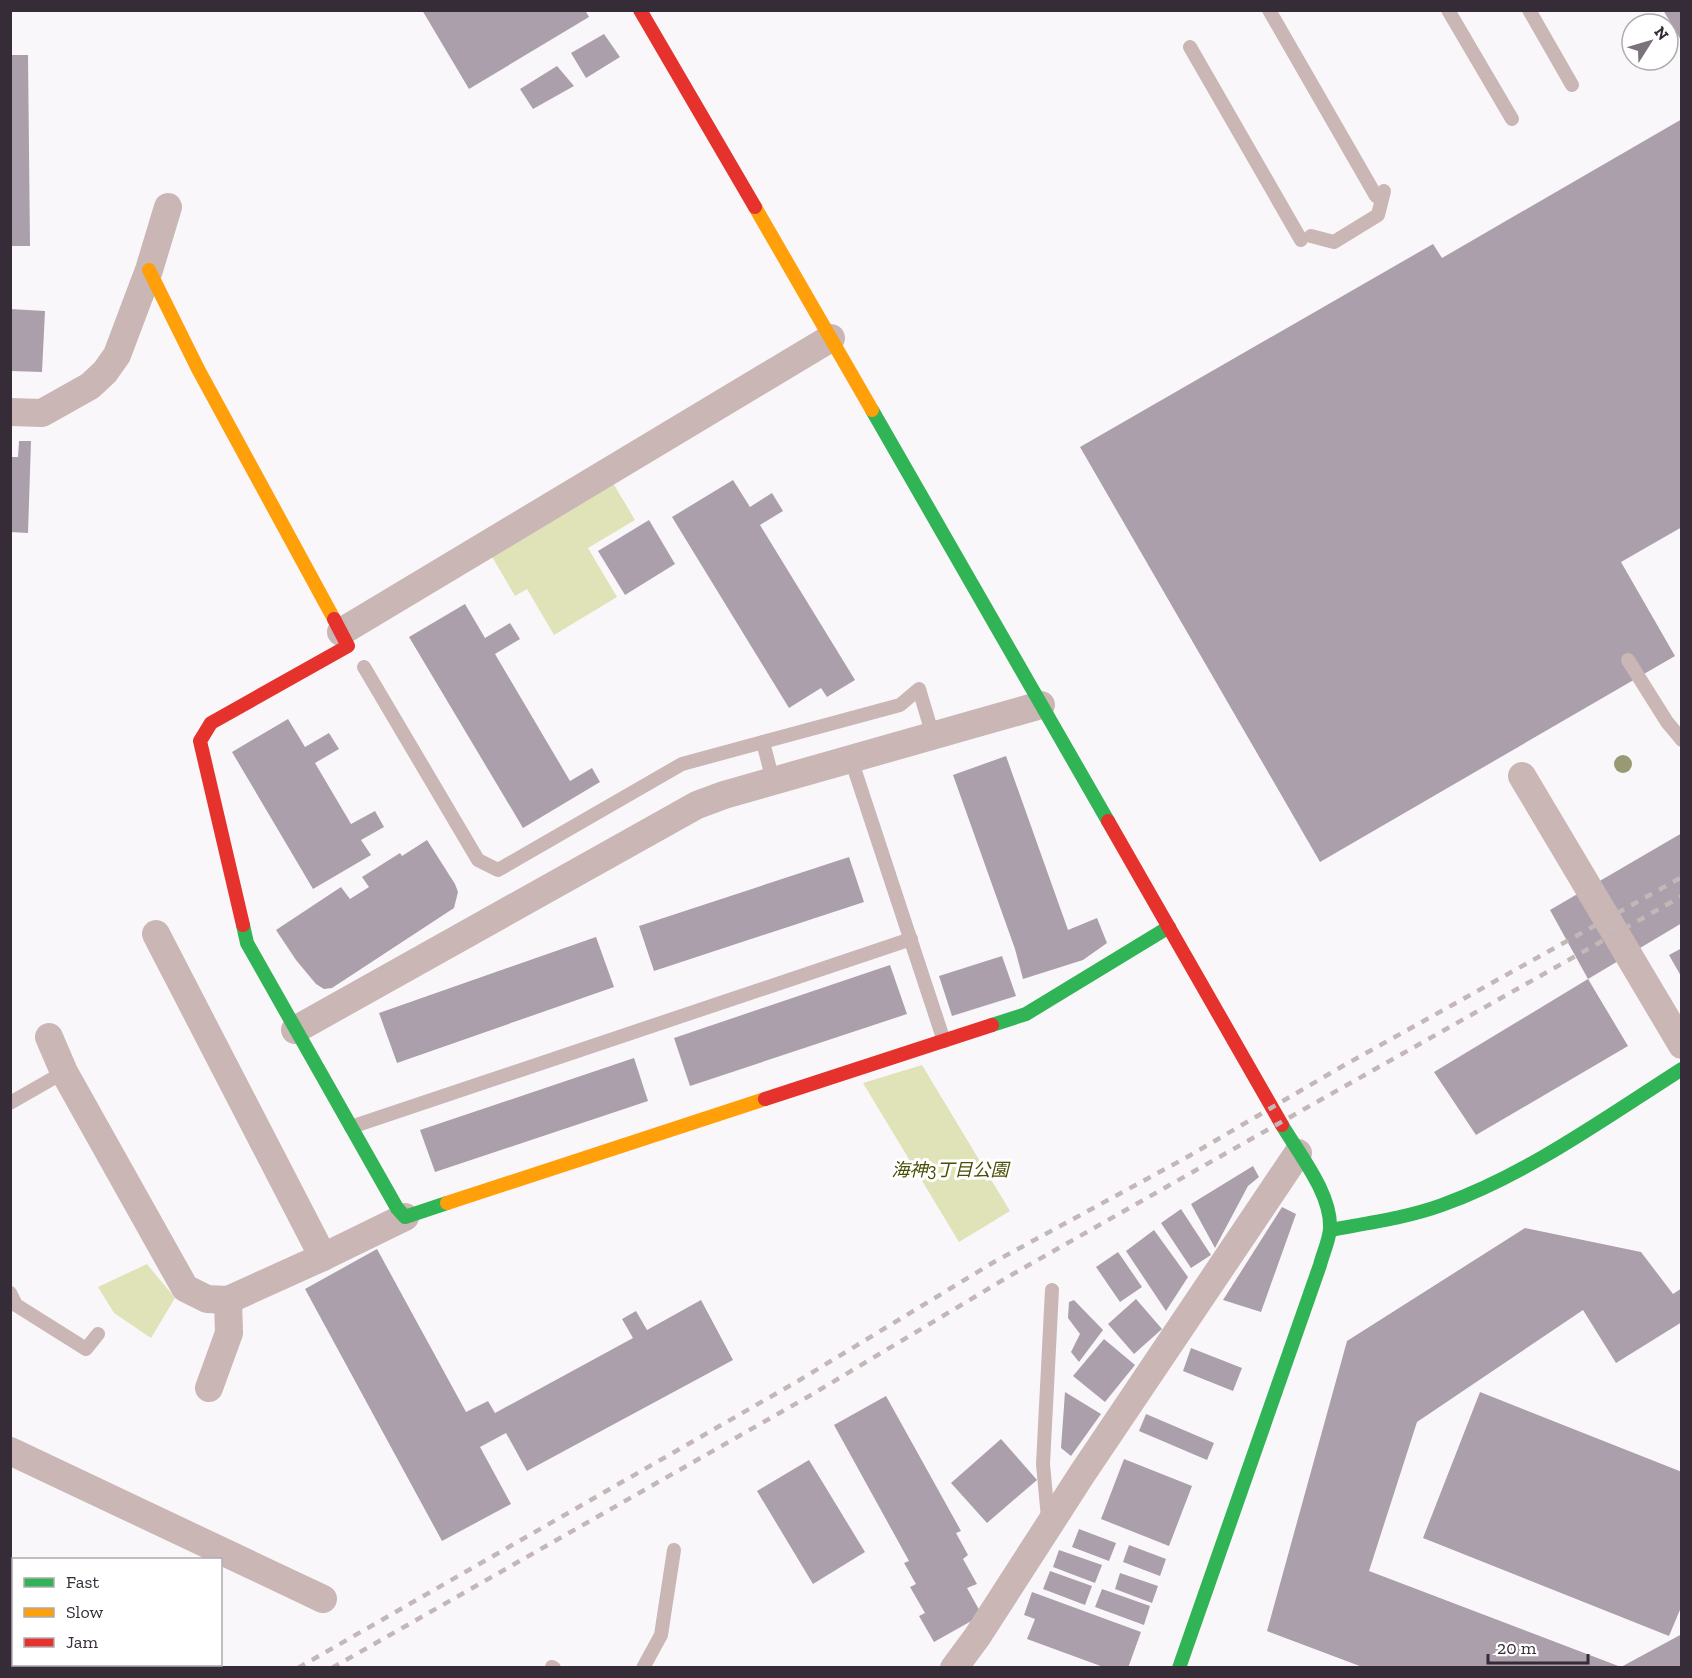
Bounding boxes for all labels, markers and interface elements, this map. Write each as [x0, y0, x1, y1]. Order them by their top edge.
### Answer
north arrow [1620, 12, 1680, 72]
text: N [1650, 23, 1673, 44]
park label: 海神3丁目公園 [891, 1159, 1012, 1181]
legend [12, 1558, 222, 1666]
text: Fast [66, 1571, 99, 1593]
text: Slow [66, 1601, 103, 1623]
scale bar [1488, 1627, 1588, 1665]
text: Jam [66, 1631, 98, 1653]
text: 20 m [1497, 1637, 1537, 1659]

